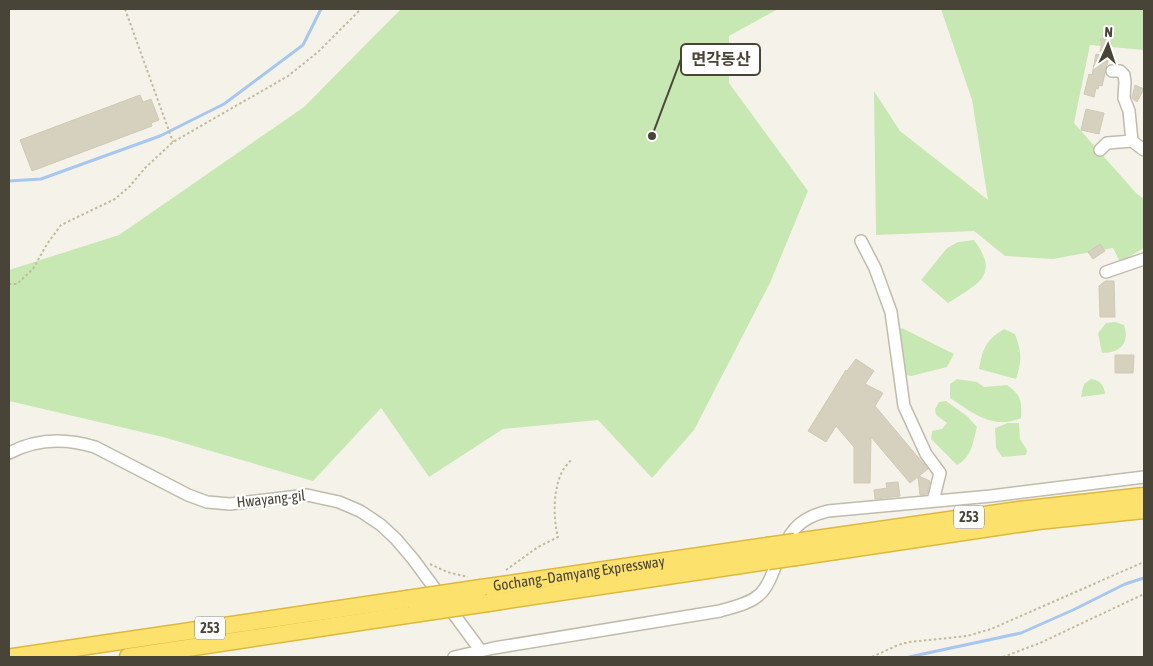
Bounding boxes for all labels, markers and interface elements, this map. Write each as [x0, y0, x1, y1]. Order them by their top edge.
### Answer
north arrow [1083, 20, 1133, 70]
text: N [1104, 24, 1113, 40]
callout: 면각동산 [681, 44, 760, 75]
text: 면각동산 [692, 50, 751, 68]
street label: Hwayang-gil [236, 486, 306, 511]
road number: 253 [954, 506, 984, 528]
street label: Gochang–Damyang Expressway [492, 552, 666, 594]
road number: 253 [195, 616, 225, 640]

